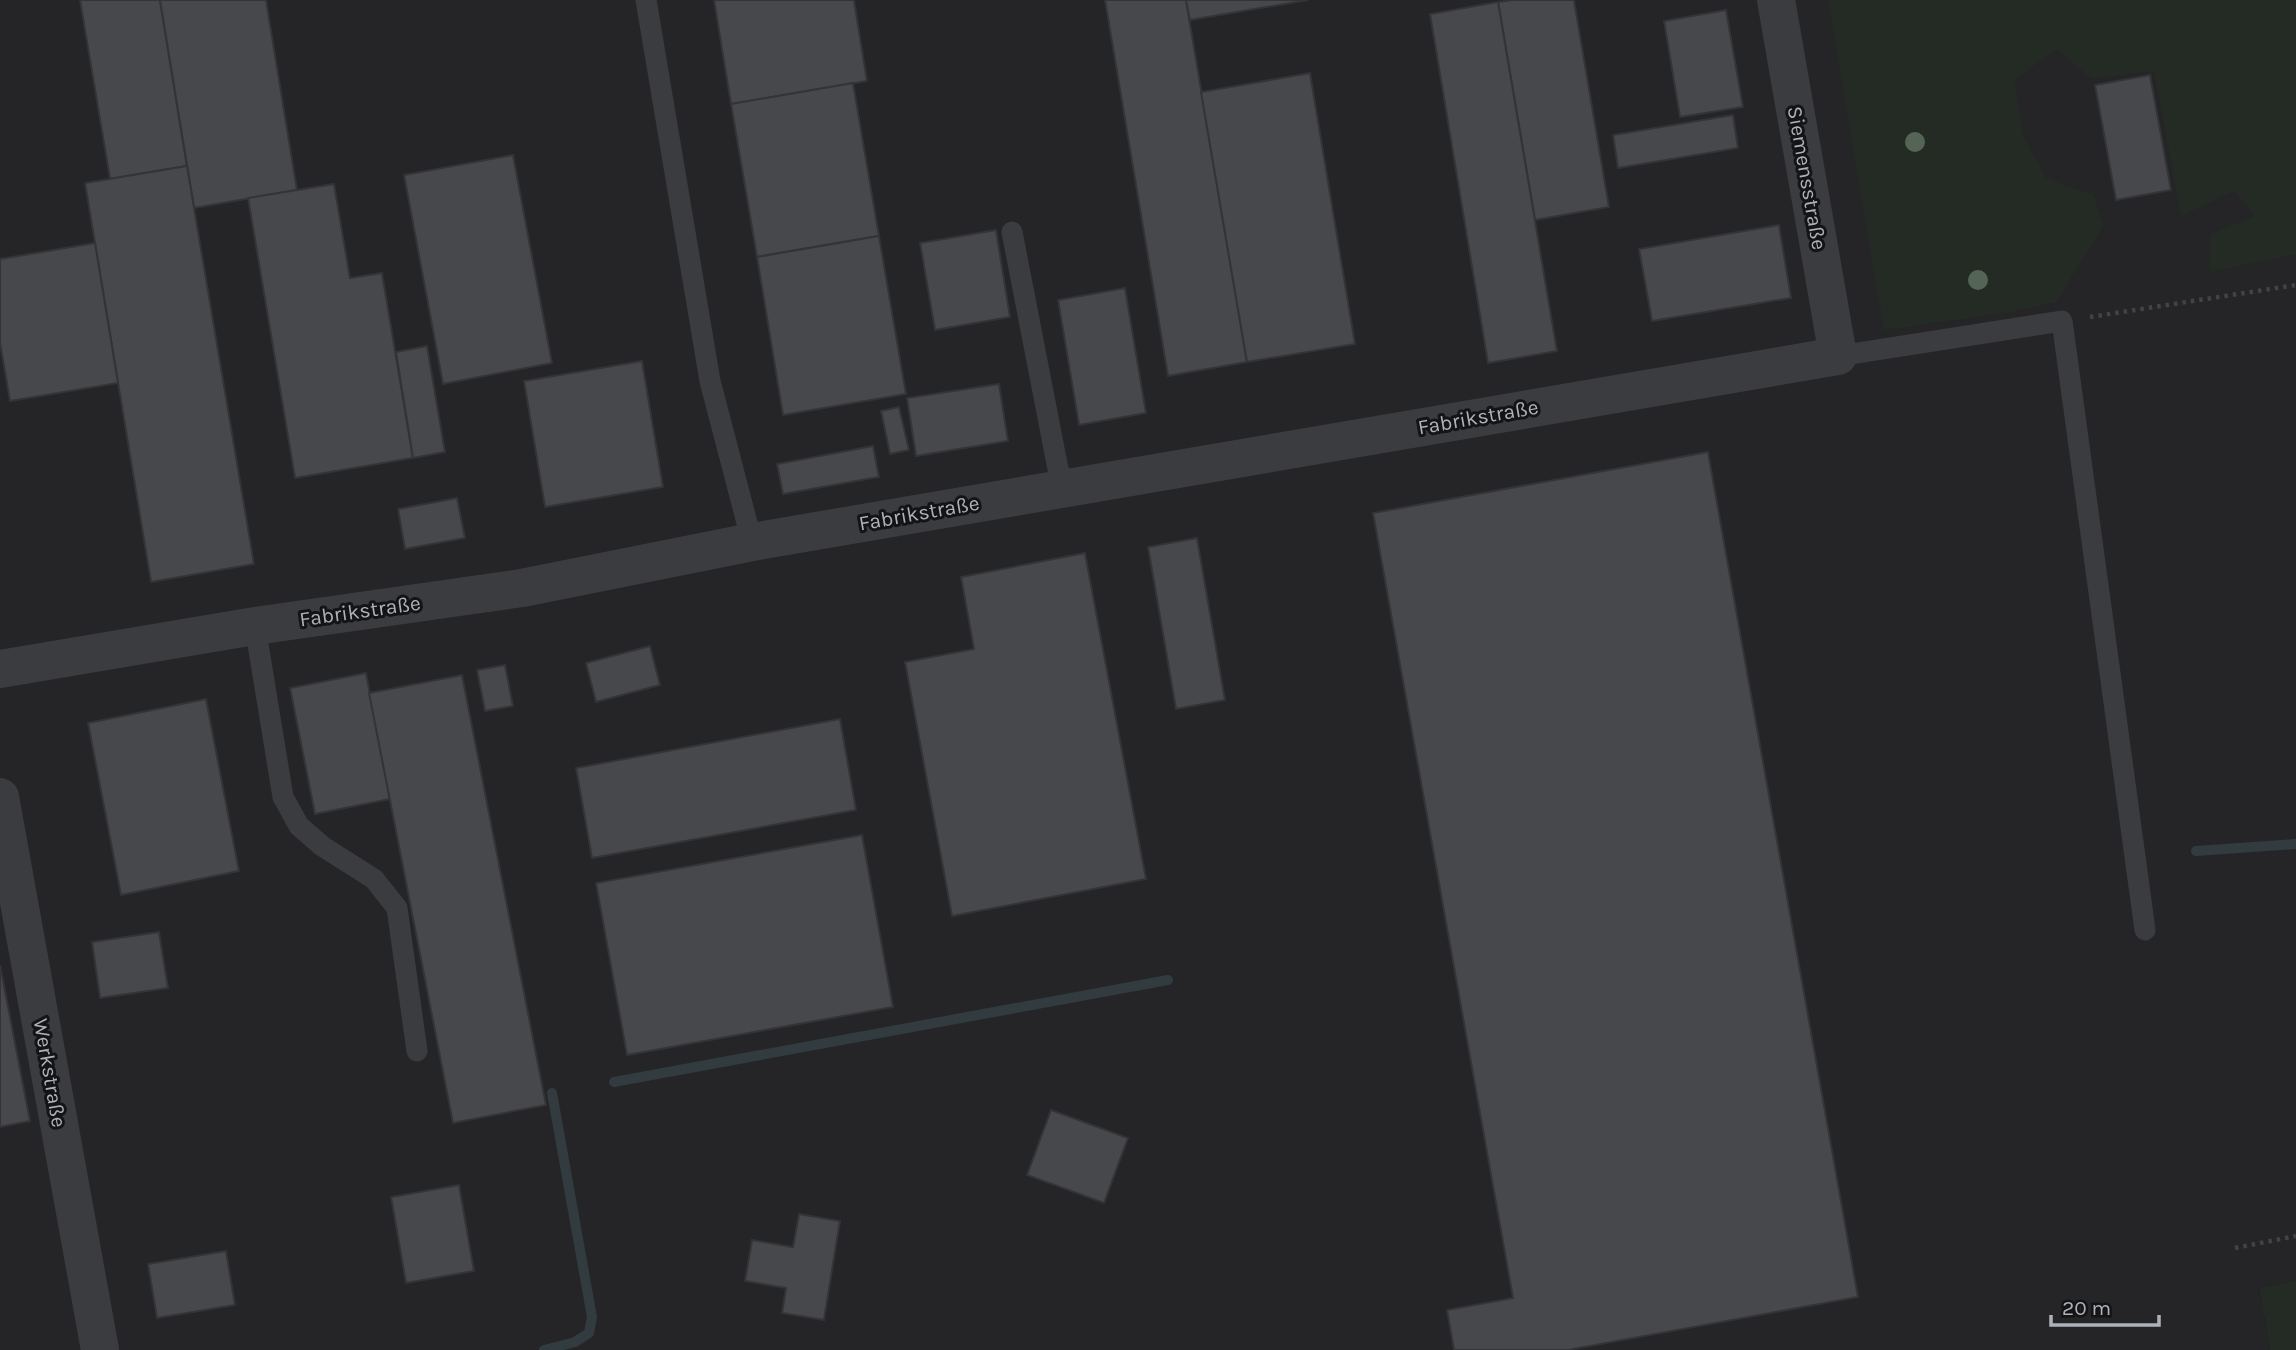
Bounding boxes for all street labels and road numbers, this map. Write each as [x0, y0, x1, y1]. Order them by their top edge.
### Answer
street label: Siemensstraße [1783, 104, 1831, 252]
street label: Fabrikstraße [1416, 395, 1540, 439]
street label: Fabrikstraße [857, 491, 981, 535]
street label: Fabrikstraße [298, 591, 422, 631]
street label: Werkstraße [29, 1017, 71, 1129]

